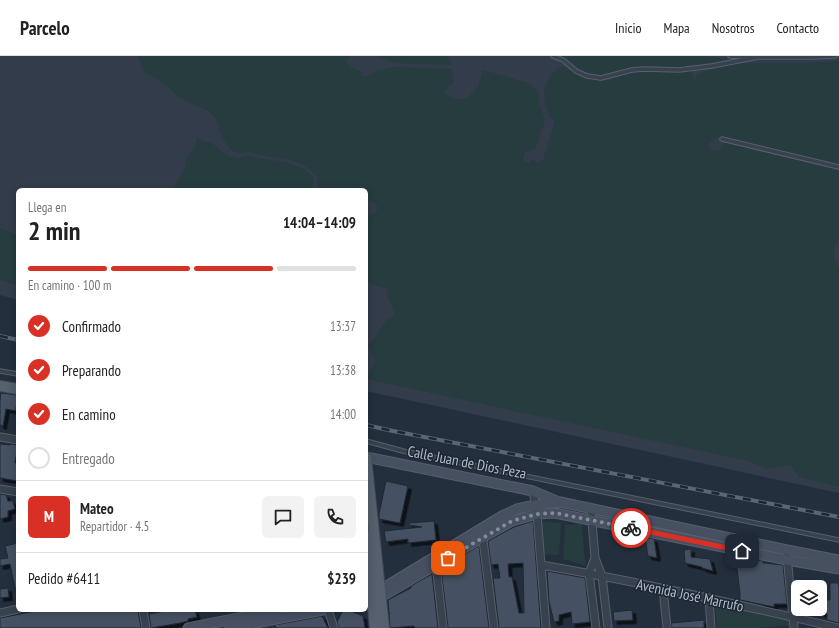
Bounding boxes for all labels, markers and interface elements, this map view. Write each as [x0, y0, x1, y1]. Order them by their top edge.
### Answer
text: Parcelo [20, 16, 70, 40]
text: Inicio [615, 19, 642, 37]
text: Mapa [664, 19, 690, 37]
text: Nosotros [712, 19, 755, 37]
text: Contacto [777, 19, 819, 37]
text: Llega en [28, 199, 66, 216]
text: 14:04–14:09 [283, 213, 356, 232]
text: 2 min [28, 214, 81, 247]
text: En camino · 100 m [28, 277, 112, 294]
icon: check [28, 315, 50, 337]
text: Confirmado [62, 317, 121, 336]
text: 13:37 [330, 318, 356, 335]
icon: check [28, 359, 50, 381]
text: Preparando [62, 361, 121, 380]
text: 13:38 [330, 362, 356, 379]
icon: check [28, 403, 50, 425]
text: En camino [62, 405, 116, 424]
text: 14:00 [330, 406, 356, 423]
street label: Calle Juan de Dios Peza [406, 441, 528, 483]
text: Entregado [62, 449, 115, 468]
button: chat [262, 496, 304, 538]
button: phone [314, 496, 356, 538]
text: Mateo [80, 499, 114, 518]
text: M [44, 507, 54, 526]
courier [611, 508, 651, 548]
icon: bike [620, 517, 642, 539]
text: Repartidor · 4.5 [80, 518, 149, 535]
pin [725, 534, 759, 568]
icon: home [731, 540, 753, 562]
pin [431, 541, 465, 575]
icon: bag [437, 547, 459, 569]
text: Pedido #6411 [28, 569, 100, 588]
text: $239 [327, 569, 356, 588]
street label: Avenida José Marrufo [635, 574, 745, 616]
map controls [791, 580, 827, 616]
button: layers [791, 580, 827, 616]

